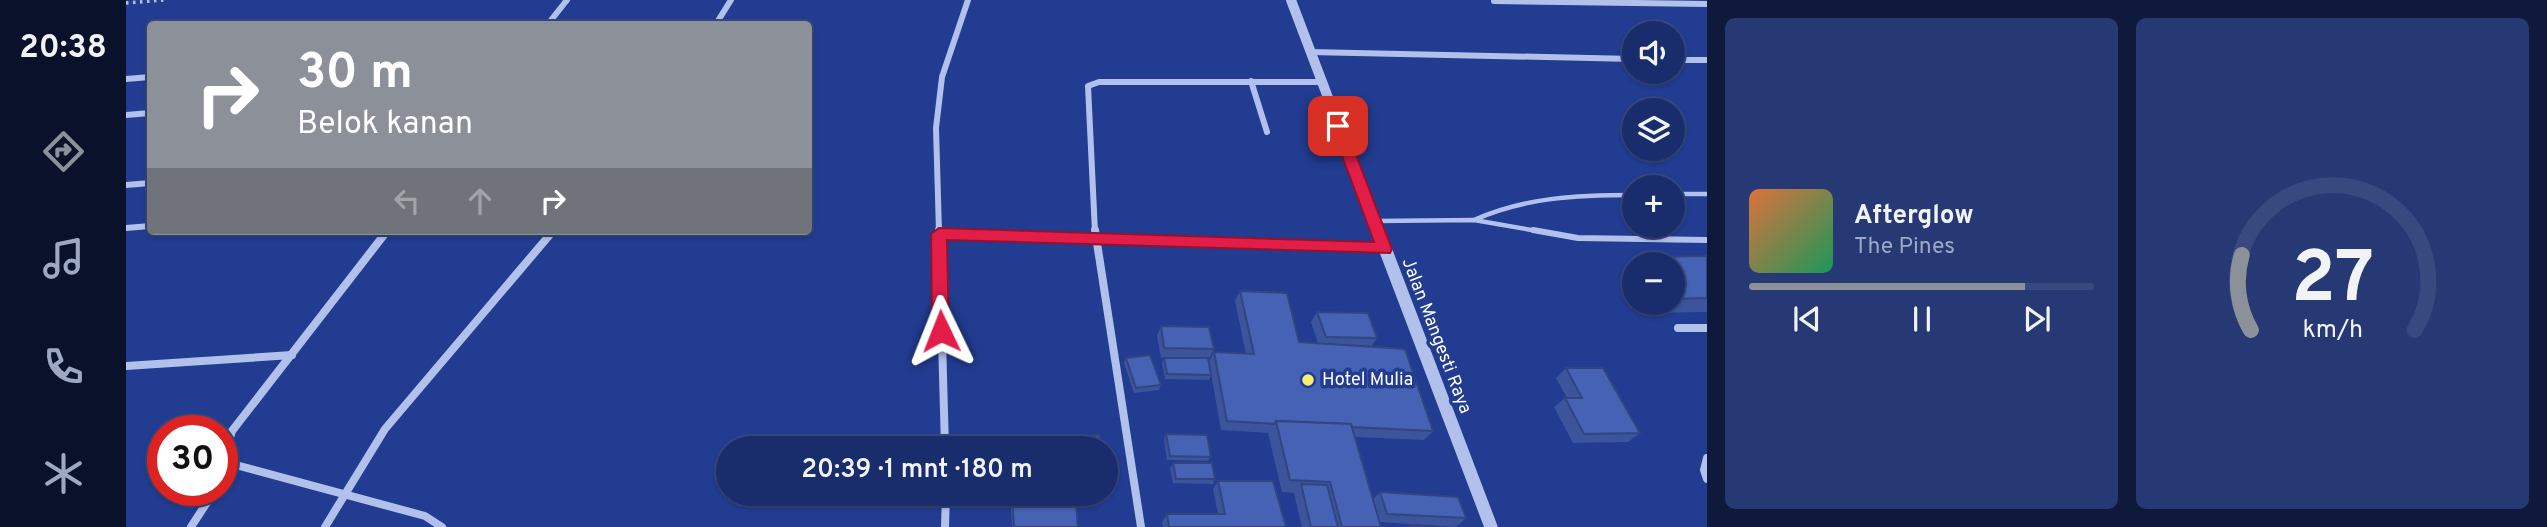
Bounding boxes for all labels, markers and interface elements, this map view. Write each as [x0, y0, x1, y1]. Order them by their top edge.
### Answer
map controls [1622, 21, 1685, 315]
button: sound [1622, 21, 1685, 84]
text: 20:38 [19, 29, 107, 69]
text: 30 m [297, 44, 413, 106]
icon: right [182, 49, 273, 140]
pin [1308, 96, 1368, 156]
button: layers [1622, 98, 1685, 161]
text: Belok kanan [297, 105, 473, 145]
icon: arrive [1319, 107, 1357, 145]
icon: directions [39, 127, 88, 176]
button: + [1622, 175, 1685, 238]
icon: left [388, 182, 426, 220]
icon: ahead [461, 182, 499, 220]
icon: right [534, 182, 572, 220]
text: Afterglow [1854, 200, 1974, 233]
text: The Pines [1854, 233, 1955, 262]
icon: music [39, 234, 88, 283]
text: 27 [2291, 236, 2374, 328]
button: − [1622, 252, 1685, 315]
street label: Jalan Mangesti Raya [1396, 255, 1476, 417]
position arrow [904, 294, 978, 368]
icon: previous [1788, 300, 1826, 338]
icon: pause [1903, 300, 1941, 338]
icon: next [2018, 300, 2056, 338]
text: km/h [2302, 314, 2363, 346]
icon: phone [39, 342, 88, 391]
place label: Hotel Mulia [1322, 369, 1413, 392]
marker: Hotel Mulia [1300, 372, 1316, 388]
speed limit sign: 30 [147, 415, 238, 506]
icon: climate [39, 449, 88, 498]
text: 20:39 · 1 mnt · 180 m [801, 454, 1033, 487]

